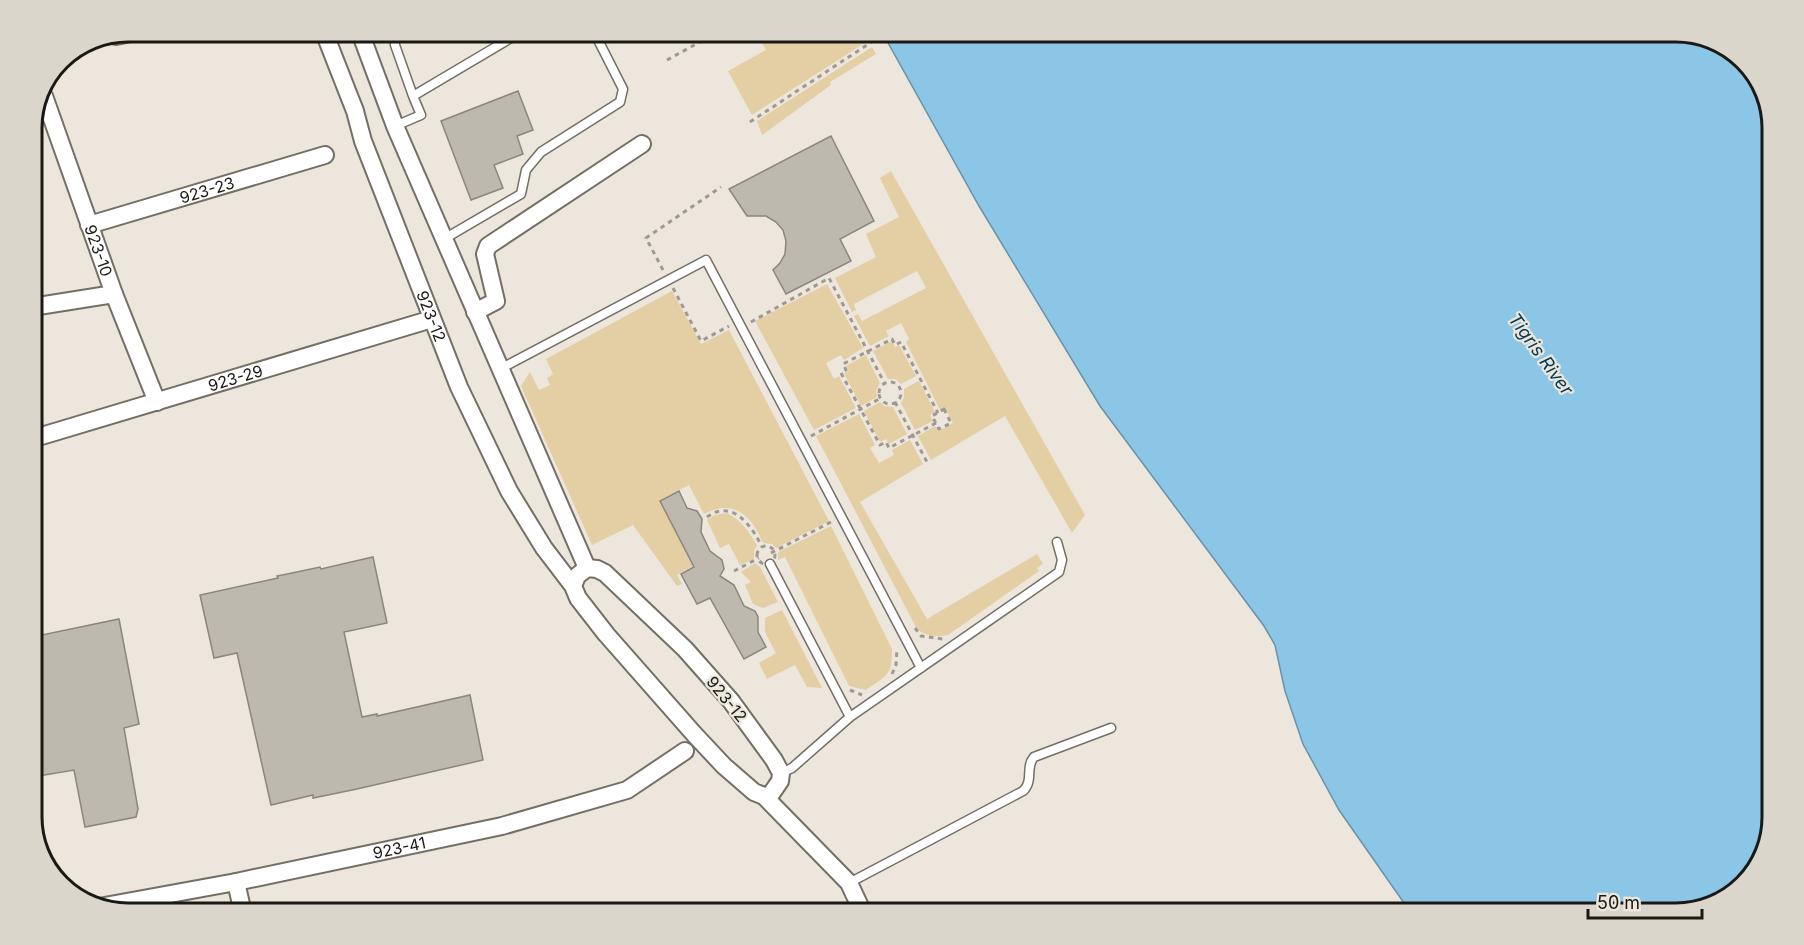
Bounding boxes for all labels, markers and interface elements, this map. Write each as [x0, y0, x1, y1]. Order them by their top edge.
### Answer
street label: 923-23 [177, 172, 237, 208]
street label: 923-10 [80, 222, 117, 279]
street label: 923-12 [412, 288, 450, 345]
water label: Tigris River [1504, 309, 1578, 400]
street label: 923-29 [206, 360, 265, 396]
street label: 923-12 [702, 672, 752, 726]
street label: 923-41 [371, 832, 427, 863]
scale bar [1588, 882, 1702, 920]
text: 50 m [1597, 892, 1640, 913]

